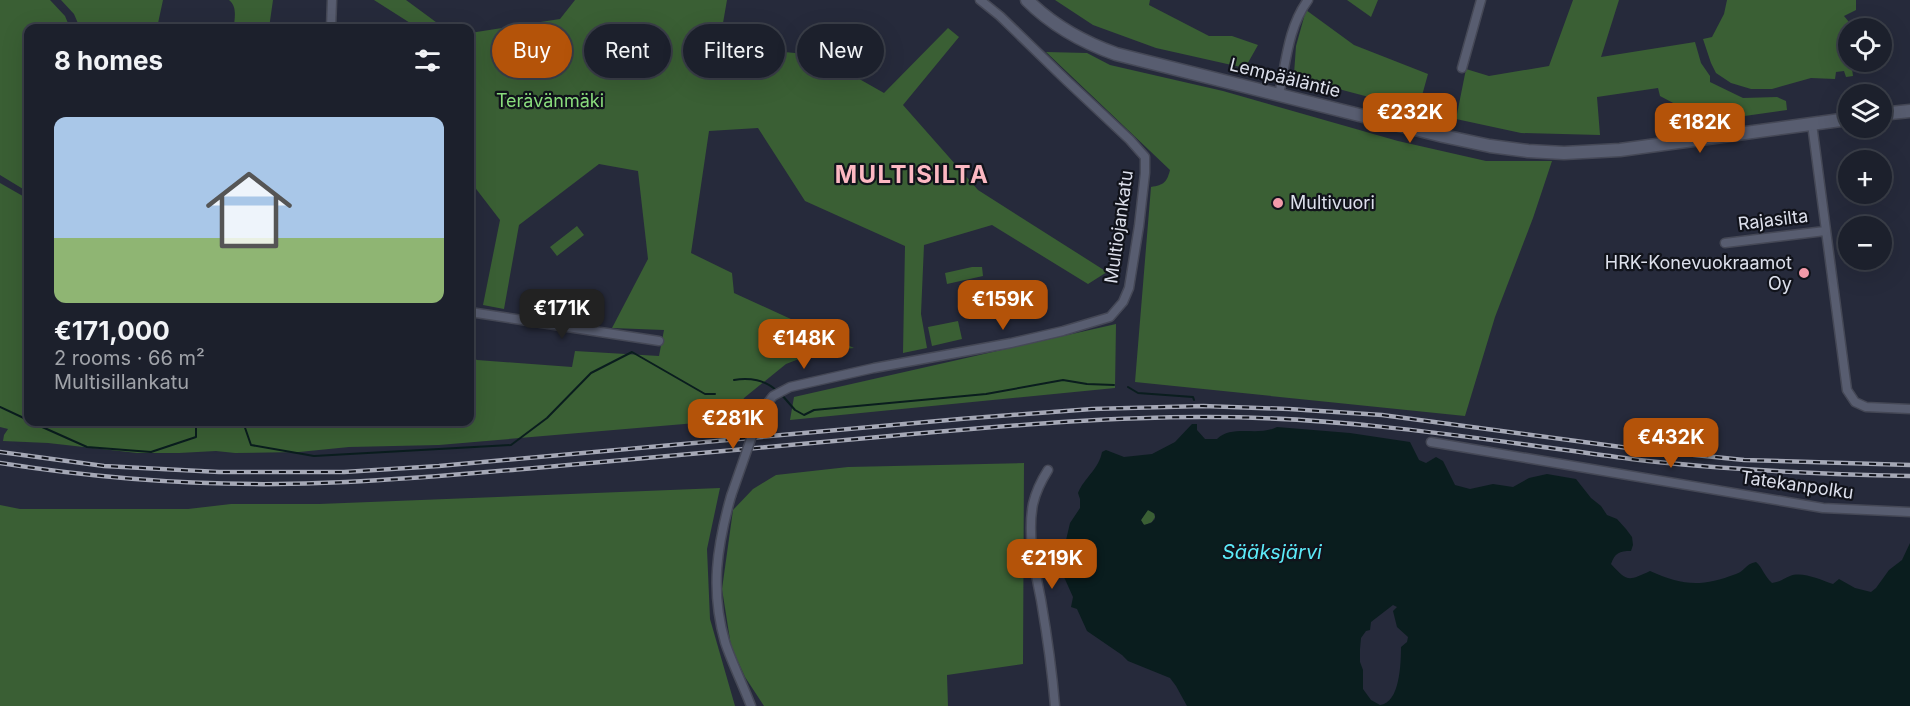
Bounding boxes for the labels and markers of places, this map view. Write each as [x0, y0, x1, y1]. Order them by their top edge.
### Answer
pin: €232K [1368, 93, 1452, 144]
pin: €182K [1658, 103, 1742, 154]
place label: Multivuori [1290, 192, 1375, 213]
marker: Multivuori [1271, 196, 1285, 210]
place label: HRK-Konevuokraamot Oy [1605, 252, 1792, 294]
marker: HRK-Konevuokraamot Oy [1797, 266, 1811, 280]
pin: €159K [961, 280, 1045, 331]
pin: €171K [520, 289, 604, 340]
pin: €148K [762, 319, 846, 370]
pin: €281K [691, 399, 775, 450]
pin: €432K [1629, 418, 1713, 469]
pin: €219K [1010, 539, 1094, 590]

